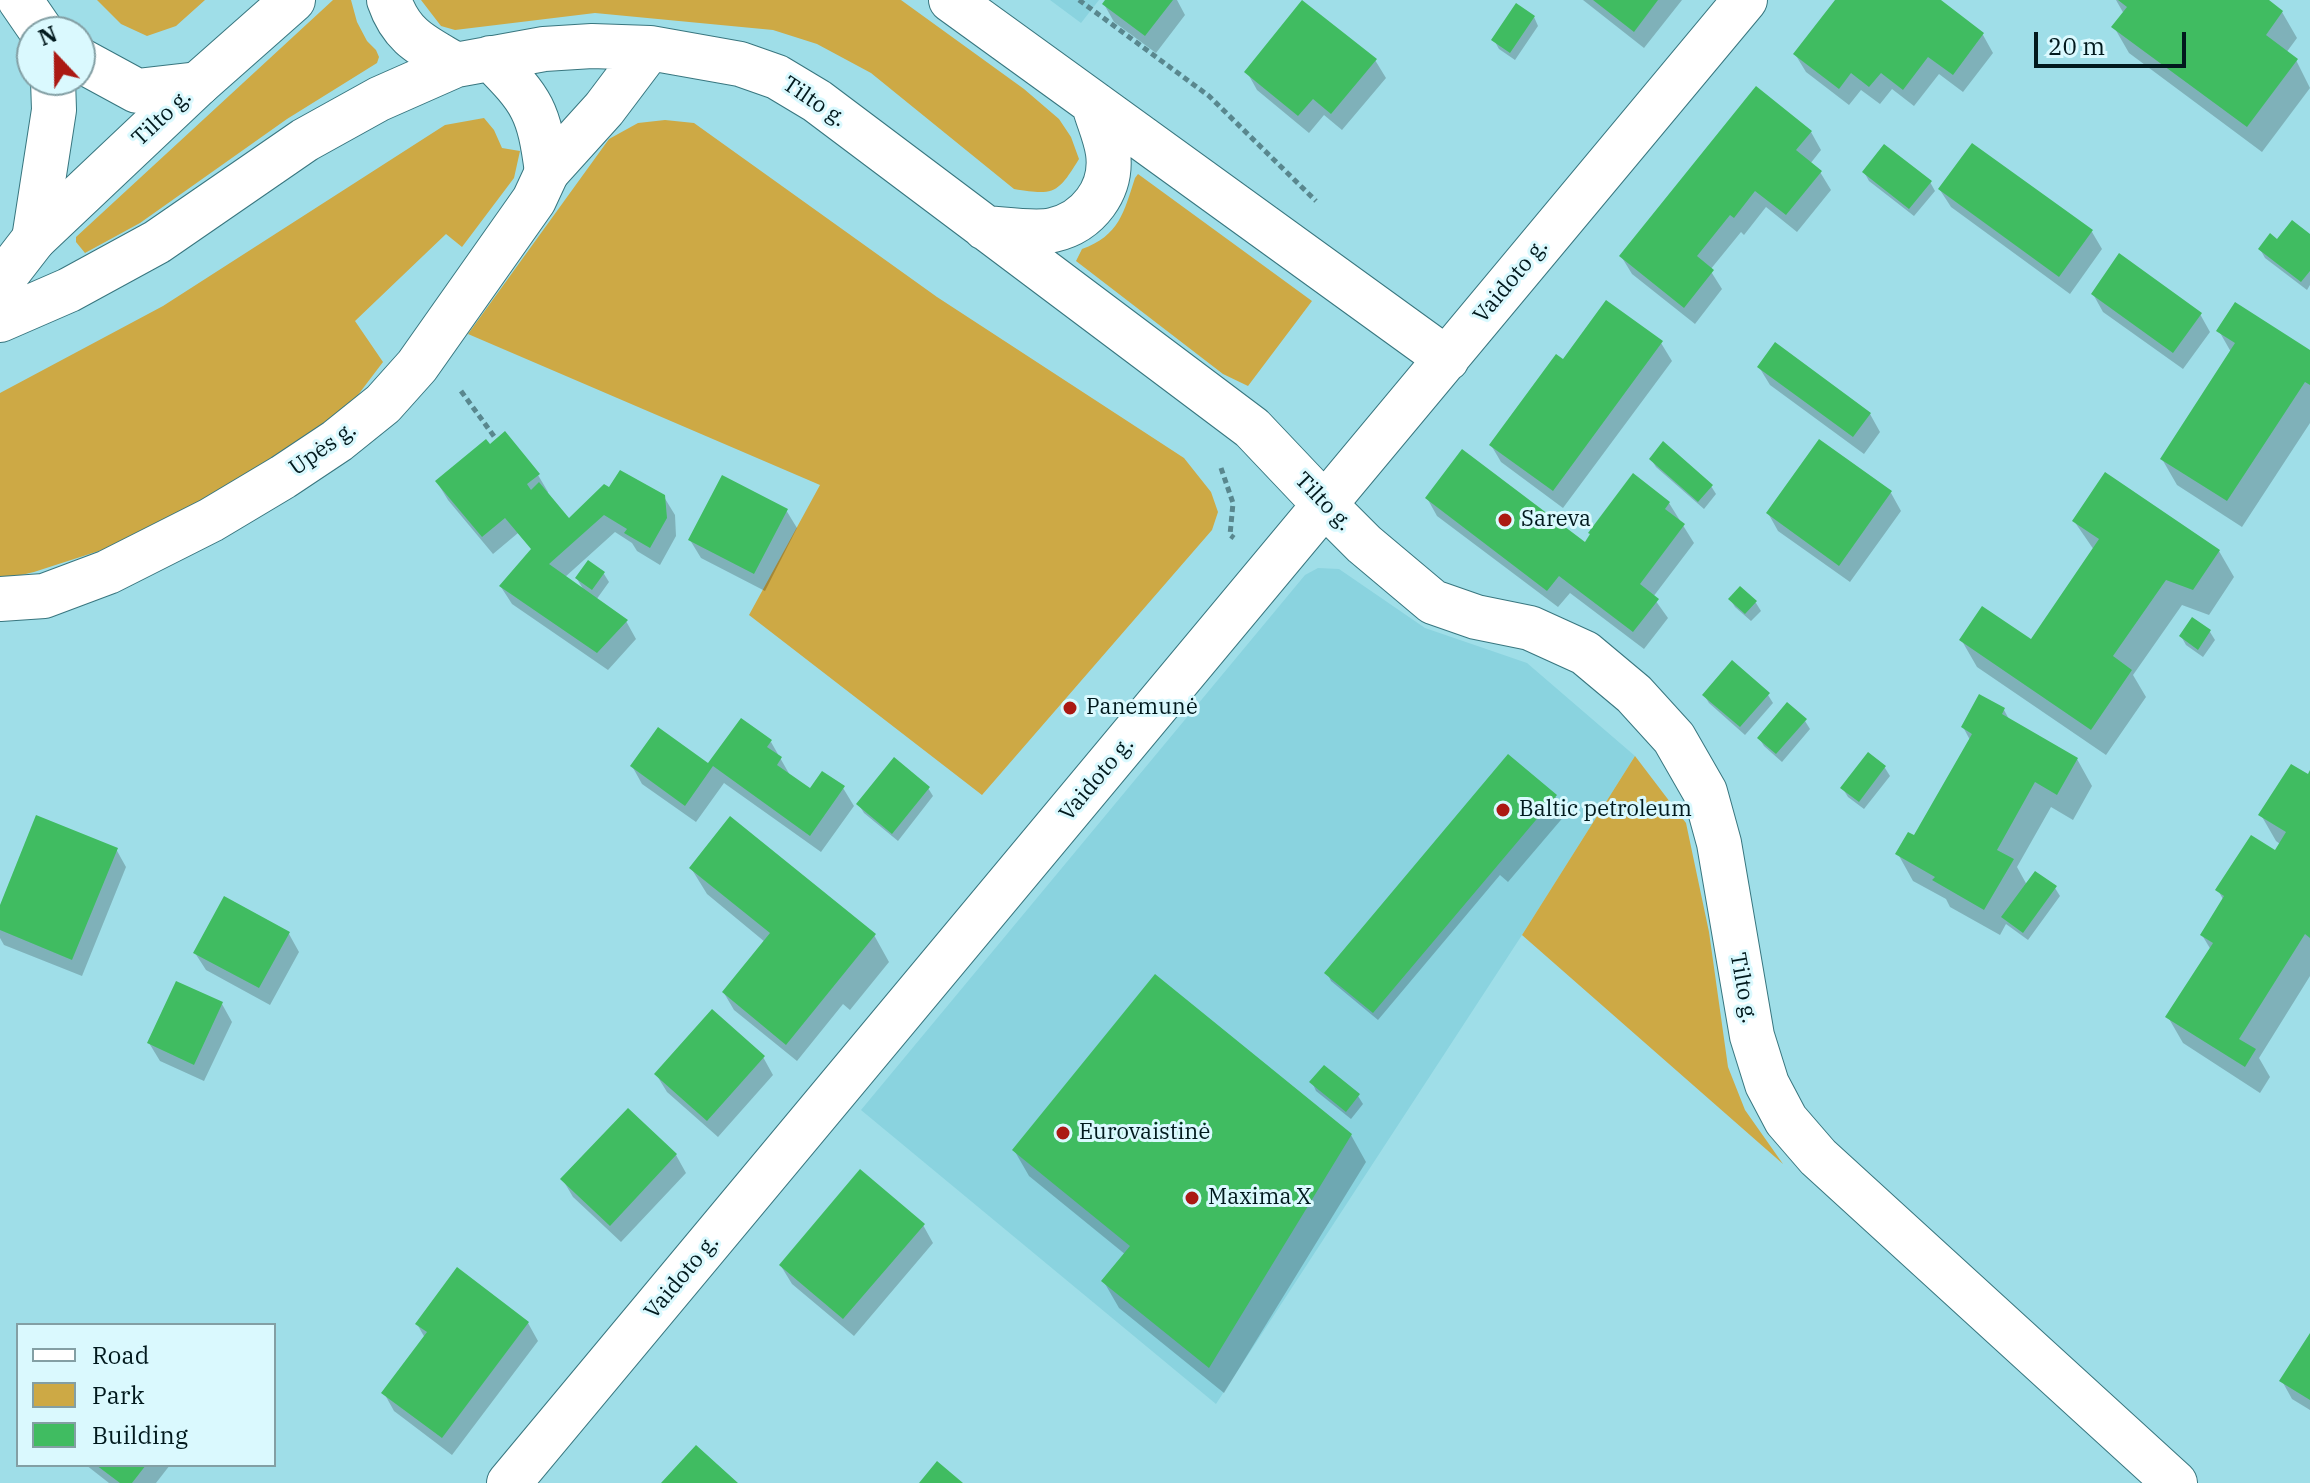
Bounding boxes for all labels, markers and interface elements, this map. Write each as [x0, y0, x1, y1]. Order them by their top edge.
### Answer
north arrow [16, 16, 96, 96]
scale bar [2038, 16, 2190, 66]
text: N [34, 18, 61, 52]
text: 20 m [2048, 30, 2105, 62]
street label: Tilto g. [777, 71, 851, 133]
street label: Tilto g. [127, 84, 197, 152]
street label: Vaidoto g. [1468, 234, 1554, 328]
street label: Upės g. [284, 416, 362, 482]
street label: Tilto g. [1289, 467, 1357, 537]
place label: Sareva [1521, 507, 1591, 533]
marker: Sareva [1496, 511, 1514, 529]
place label: Panemunė [1086, 695, 1198, 721]
marker: Panemunė [1061, 699, 1079, 717]
street label: Vaidoto g. [1054, 732, 1140, 826]
place label: Baltic petroleum [1519, 797, 1692, 823]
marker: Baltic petroleum [1494, 801, 1512, 819]
street label: Tilto g. [1724, 951, 1762, 1025]
place label: Eurovaistinė [1079, 1120, 1210, 1146]
marker: Eurovaistinė [1054, 1124, 1072, 1142]
place label: Maxima X [1208, 1185, 1311, 1211]
marker: Maxima X [1183, 1189, 1201, 1207]
street label: Vaidoto g. [639, 1230, 725, 1324]
legend [16, 1323, 276, 1467]
text: Road [92, 1339, 149, 1371]
text: Park [92, 1379, 144, 1411]
text: Building [92, 1419, 188, 1451]

